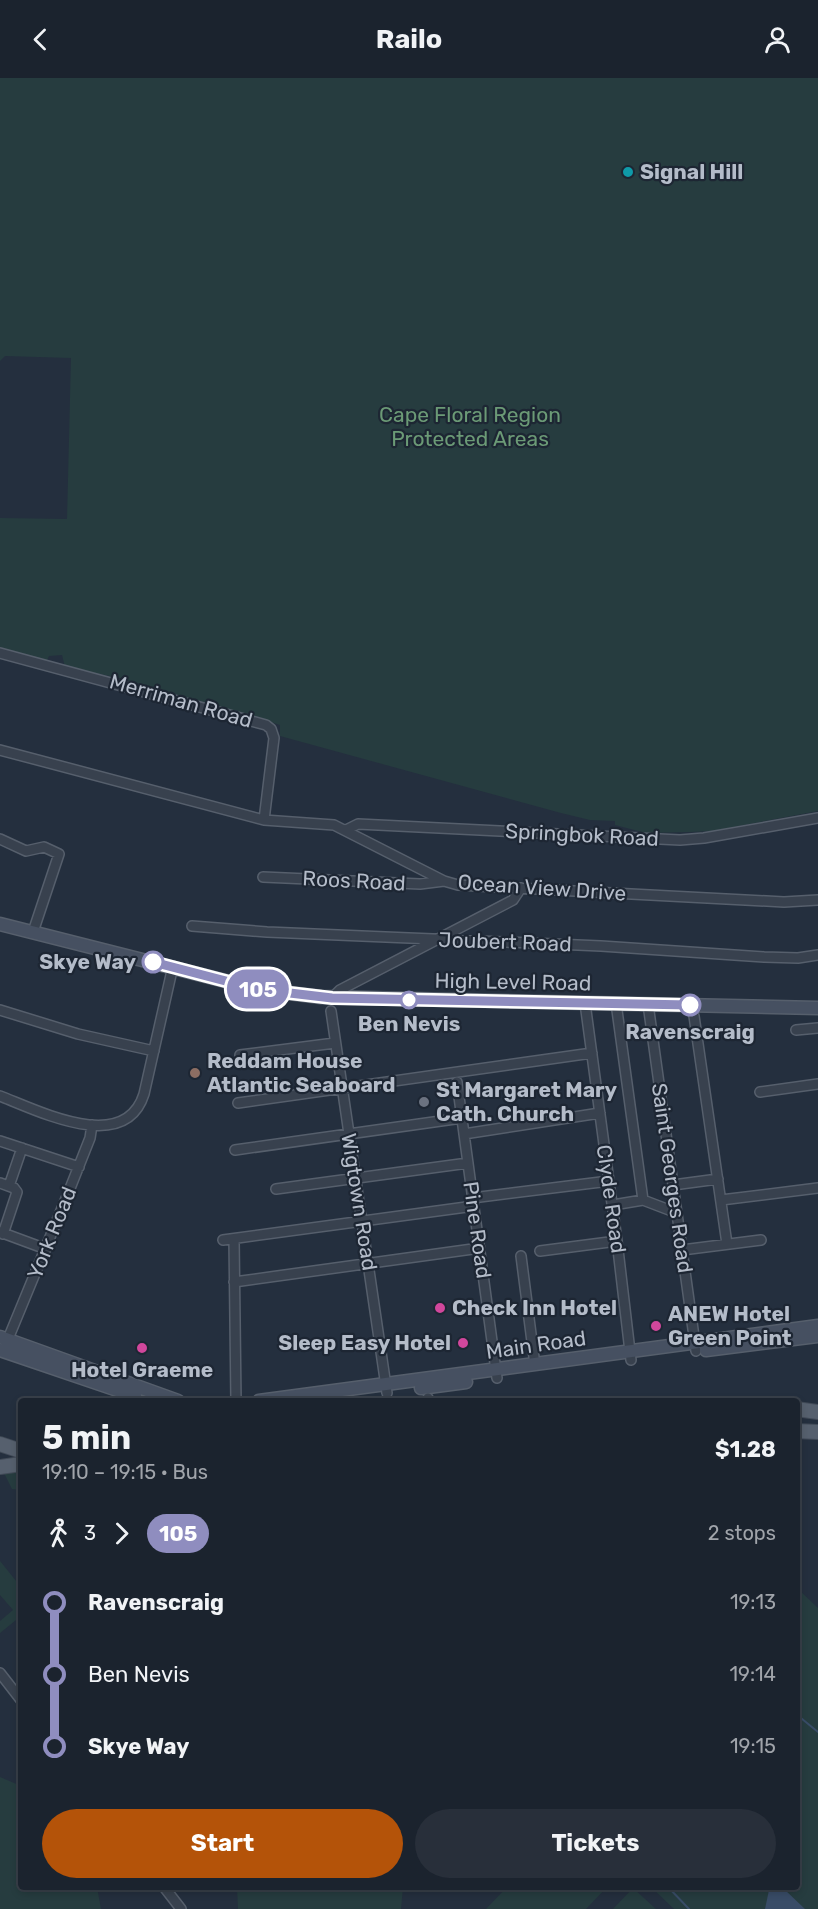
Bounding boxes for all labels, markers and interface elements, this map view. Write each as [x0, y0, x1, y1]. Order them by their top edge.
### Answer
icon: back [24, 23, 57, 56]
text: Railo [376, 23, 442, 55]
icon: person [761, 23, 794, 56]
place label: Signal Hill [640, 159, 743, 184]
marker: Signal Hill [621, 165, 635, 179]
park label: Cape Floral Region Protected Areas [379, 402, 561, 451]
street label: Merriman Road [107, 668, 255, 733]
street label: Springbok Road [504, 818, 660, 851]
street label: Roos Road [302, 865, 406, 896]
street label: Ocean View Drive [457, 869, 627, 906]
street label: Joubert Road [438, 927, 572, 956]
place label: Skye Way [39, 949, 136, 974]
marker: Skye Way [142, 951, 164, 973]
street label: High Level Road [435, 968, 591, 995]
line badge: 105 [224, 970, 292, 1008]
text: 105 [239, 977, 277, 1002]
marker: Ben Nevis [400, 991, 418, 1009]
marker: Ravenscraig [679, 994, 701, 1016]
place label: Ben Nevis [358, 1011, 460, 1036]
place label: Ravenscraig [625, 1019, 755, 1044]
place label: Reddam House Atlantic Seaboard [207, 1048, 396, 1097]
marker: Reddam House Atlantic Seaboard [188, 1066, 202, 1080]
place label: St Margaret Mary Cath. Church [436, 1077, 618, 1126]
street label: Saint Georges Road [647, 1081, 698, 1274]
marker: St Margaret Mary Cath. Church [417, 1095, 431, 1109]
street label: Wigtown Road [336, 1131, 383, 1272]
street label: Clyde Road [591, 1143, 631, 1255]
street label: Pine Road [458, 1180, 497, 1280]
street label: York Road [22, 1183, 81, 1283]
place label: Check Inn Hotel [452, 1295, 617, 1320]
marker: Check Inn Hotel [433, 1301, 447, 1315]
place label: ANEW Hotel Green Point [668, 1301, 792, 1350]
marker: ANEW Hotel Green Point [649, 1319, 663, 1333]
street label: Main Road [484, 1325, 588, 1364]
place label: Sleep Easy Hotel [278, 1330, 451, 1355]
marker: Sleep Easy Hotel [456, 1336, 470, 1350]
marker: Hotel Graeme [135, 1341, 149, 1355]
place label: Hotel Graeme [71, 1357, 213, 1382]
text: 5 min [42, 1418, 131, 1457]
text: $1.28 [715, 1436, 776, 1463]
text: 19:10 – 19:15 · Bus [42, 1460, 208, 1484]
icon: walk [42, 1517, 75, 1550]
icon: forward [105, 1517, 138, 1550]
text: 3 [84, 1521, 96, 1545]
text: 105 [159, 1521, 197, 1546]
text: 2 stops [708, 1521, 776, 1545]
text: Ravenscraig [88, 1589, 224, 1616]
text: 19:13 [730, 1590, 776, 1614]
text: Ben Nevis [88, 1661, 190, 1688]
text: 19:14 [729, 1662, 776, 1686]
text: Skye Way [88, 1733, 189, 1760]
text: 19:15 [730, 1734, 776, 1758]
button: Start [42, 1809, 403, 1878]
button: Tickets [415, 1809, 776, 1878]

